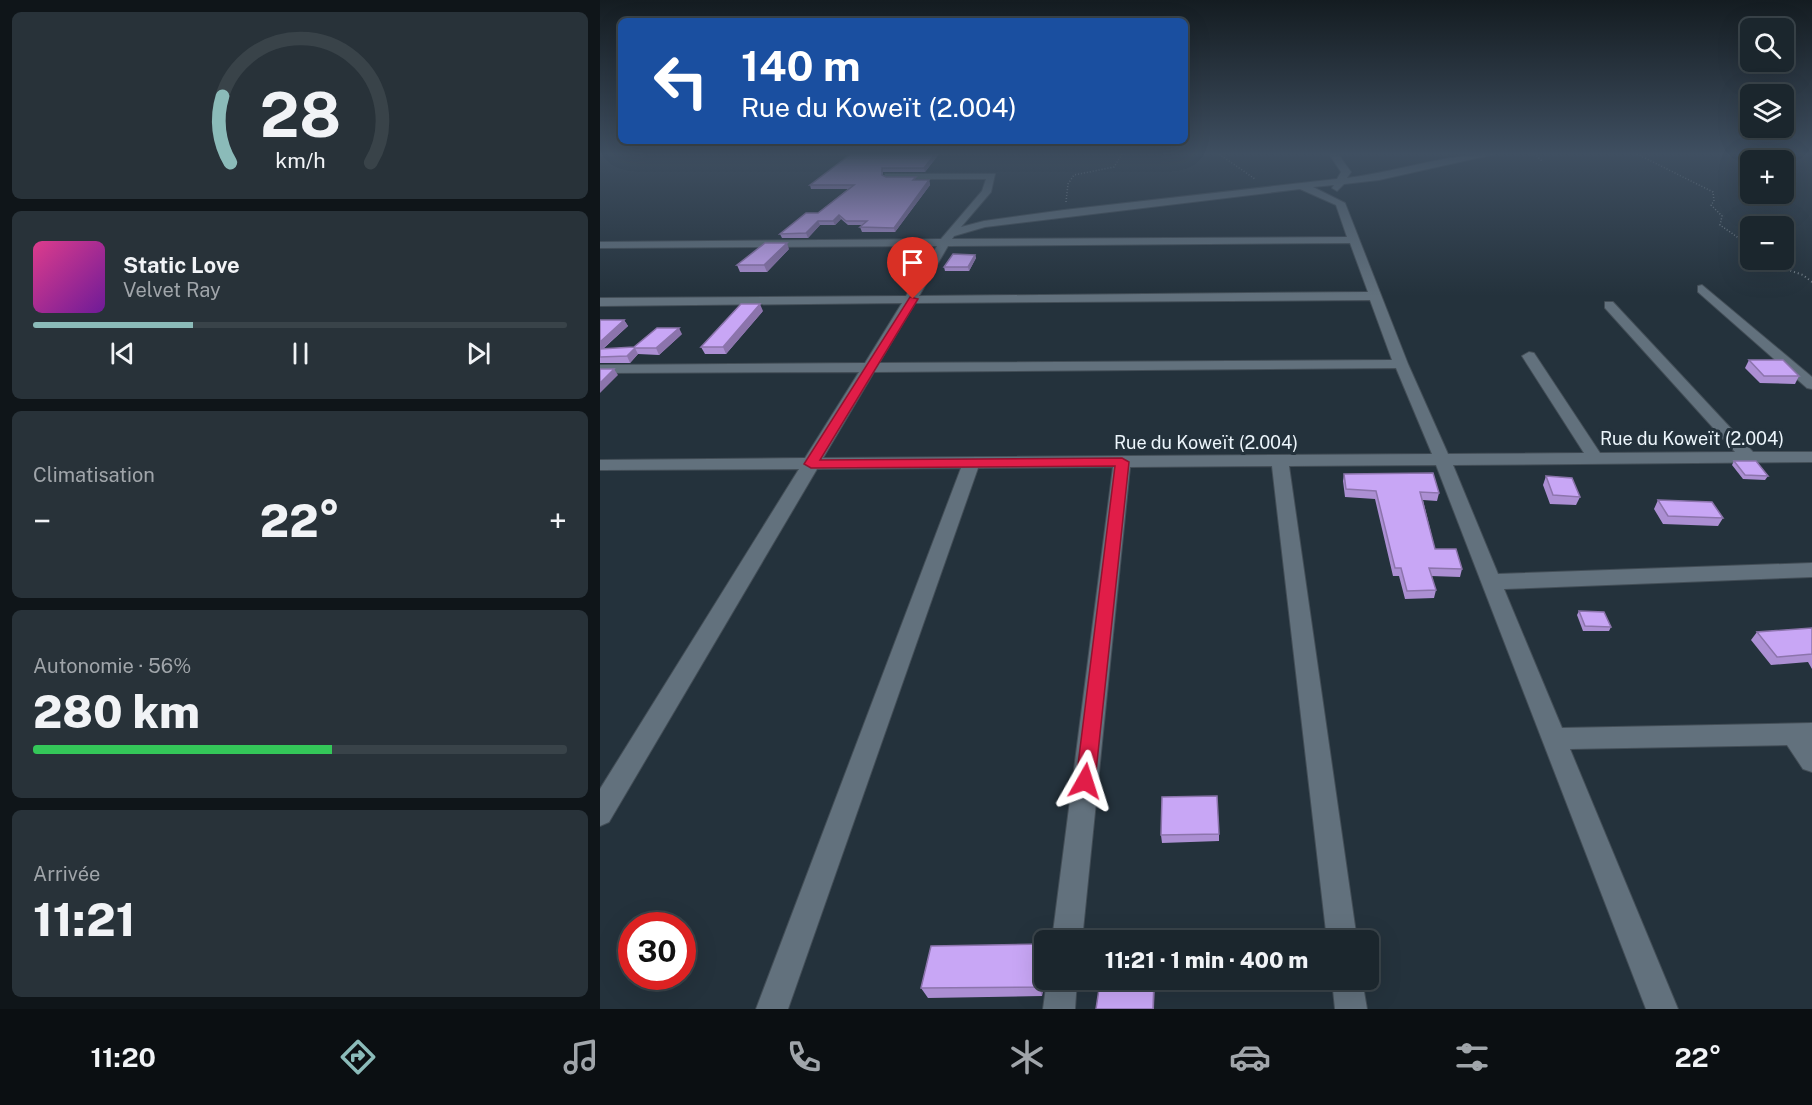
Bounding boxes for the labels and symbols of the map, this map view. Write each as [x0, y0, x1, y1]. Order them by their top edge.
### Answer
pin [887, 237, 938, 299]
street label: Rue du Koweït (2.004) [1600, 428, 1784, 449]
street label: Rue du Koweït (2.004) [1114, 432, 1298, 453]
position arrow [1053, 749, 1117, 813]
speed limit sign: 30 [618, 912, 696, 990]

